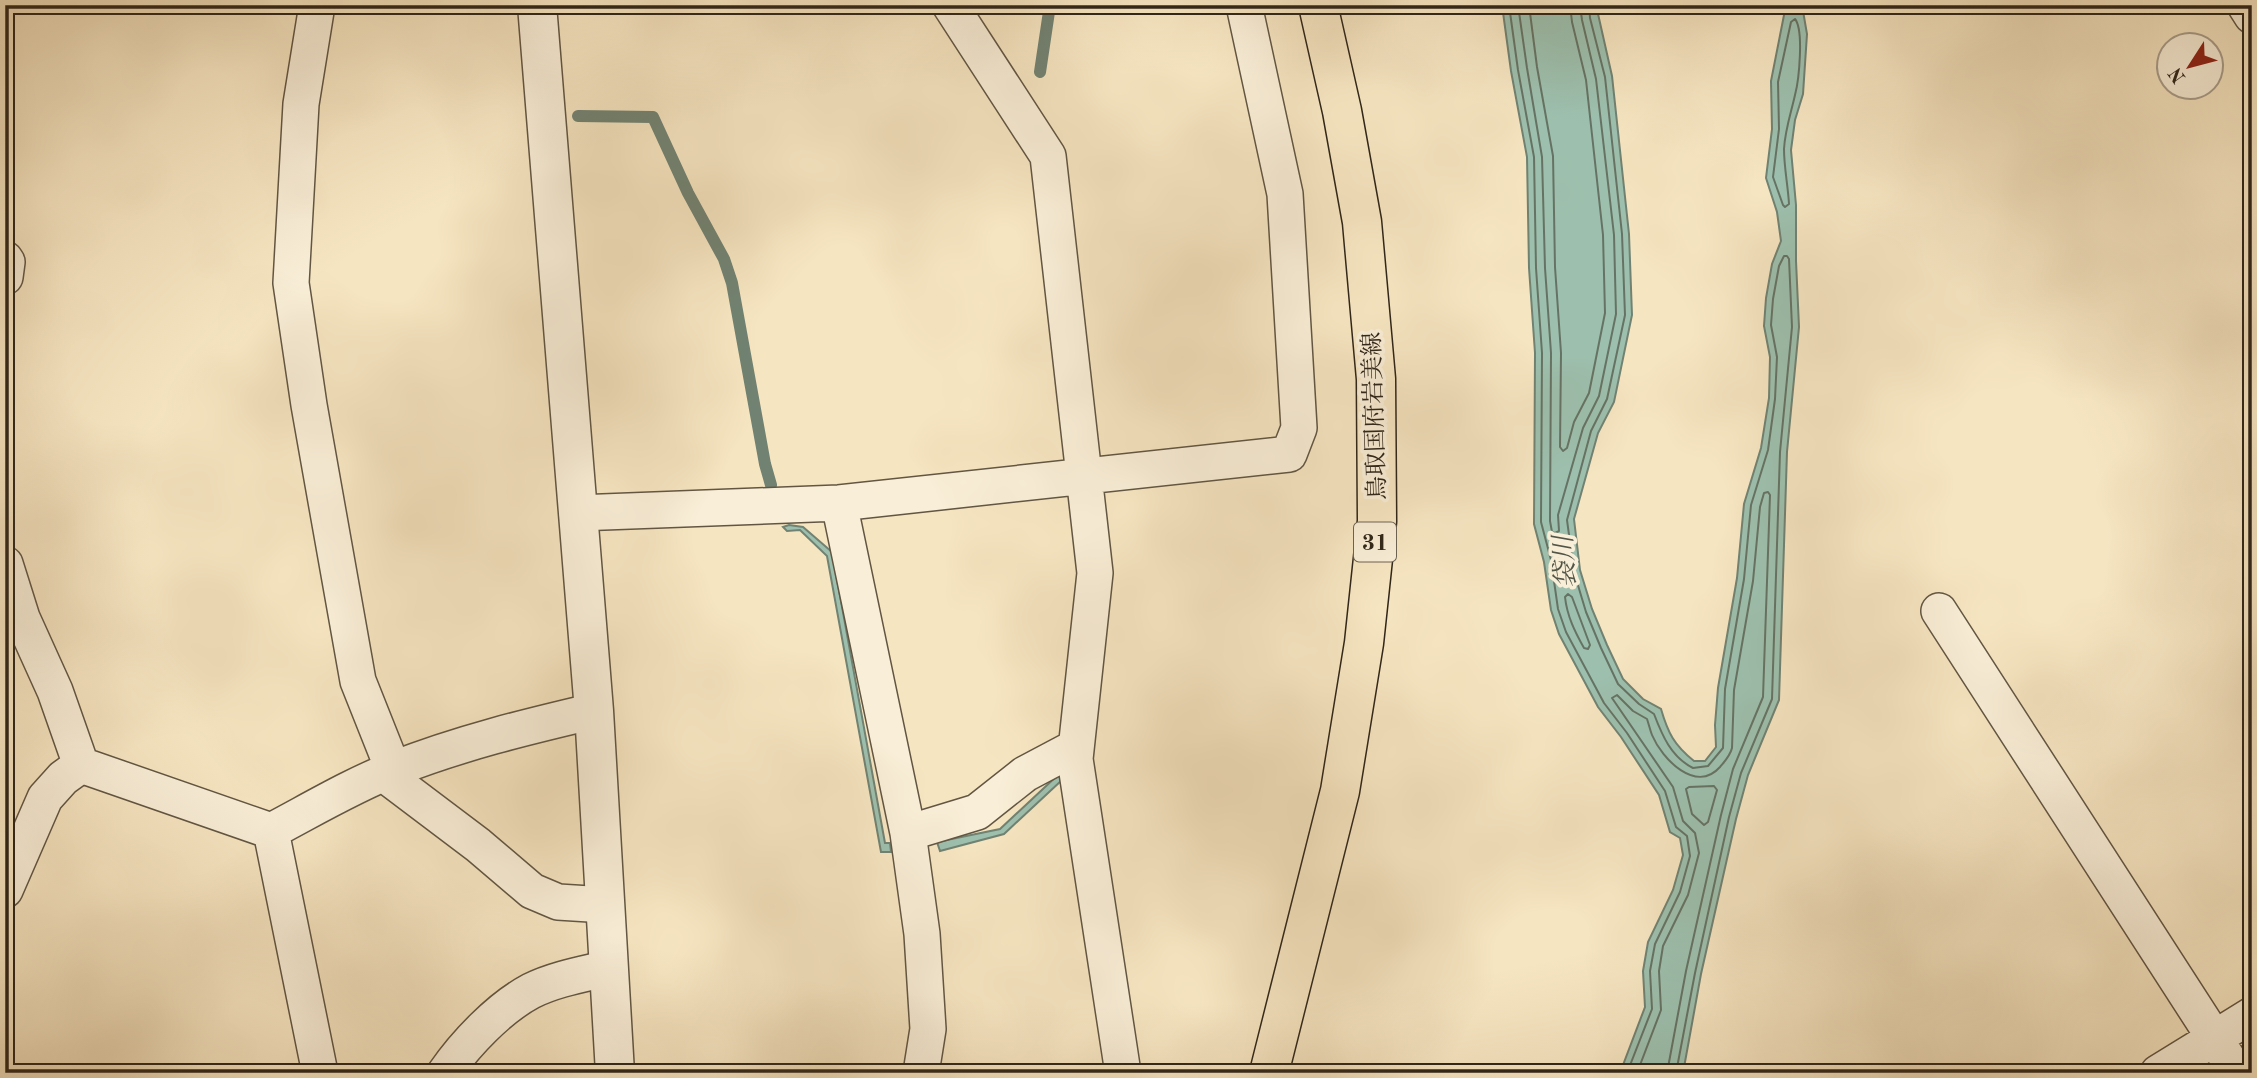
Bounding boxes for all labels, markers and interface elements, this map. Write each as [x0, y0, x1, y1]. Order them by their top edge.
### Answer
north arrow [2156, 32, 2226, 102]
text: N [2166, 63, 2190, 86]
street label: 鳥取国府岩美線 [1358, 332, 1391, 500]
road number: 31 [1354, 522, 1396, 562]
water label: 袋川 [1549, 532, 1581, 589]

